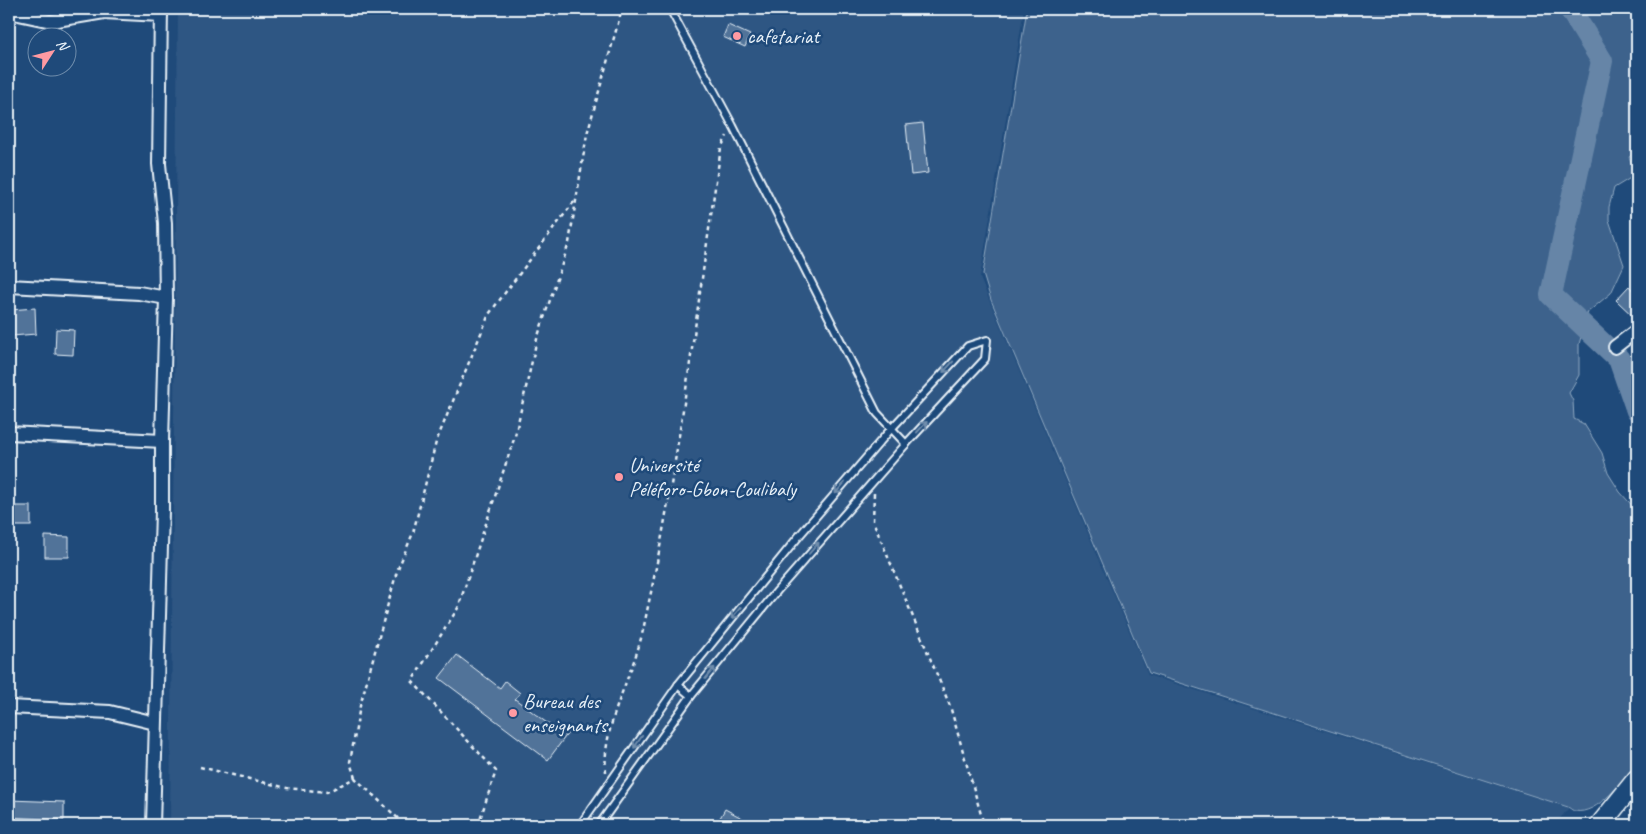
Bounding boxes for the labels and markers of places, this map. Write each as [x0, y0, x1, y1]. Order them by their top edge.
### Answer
place label: cafetariat [747, 23, 821, 49]
marker: cafetariat [731, 30, 743, 42]
place label: Université Péléforo-Gbon-Coulibaly [629, 452, 798, 502]
marker: Université Péléforo-Gbon-Coulibaly [613, 471, 625, 483]
place label: Bureau des enseignants [523, 688, 609, 738]
marker: Bureau des enseignants [507, 707, 519, 719]

